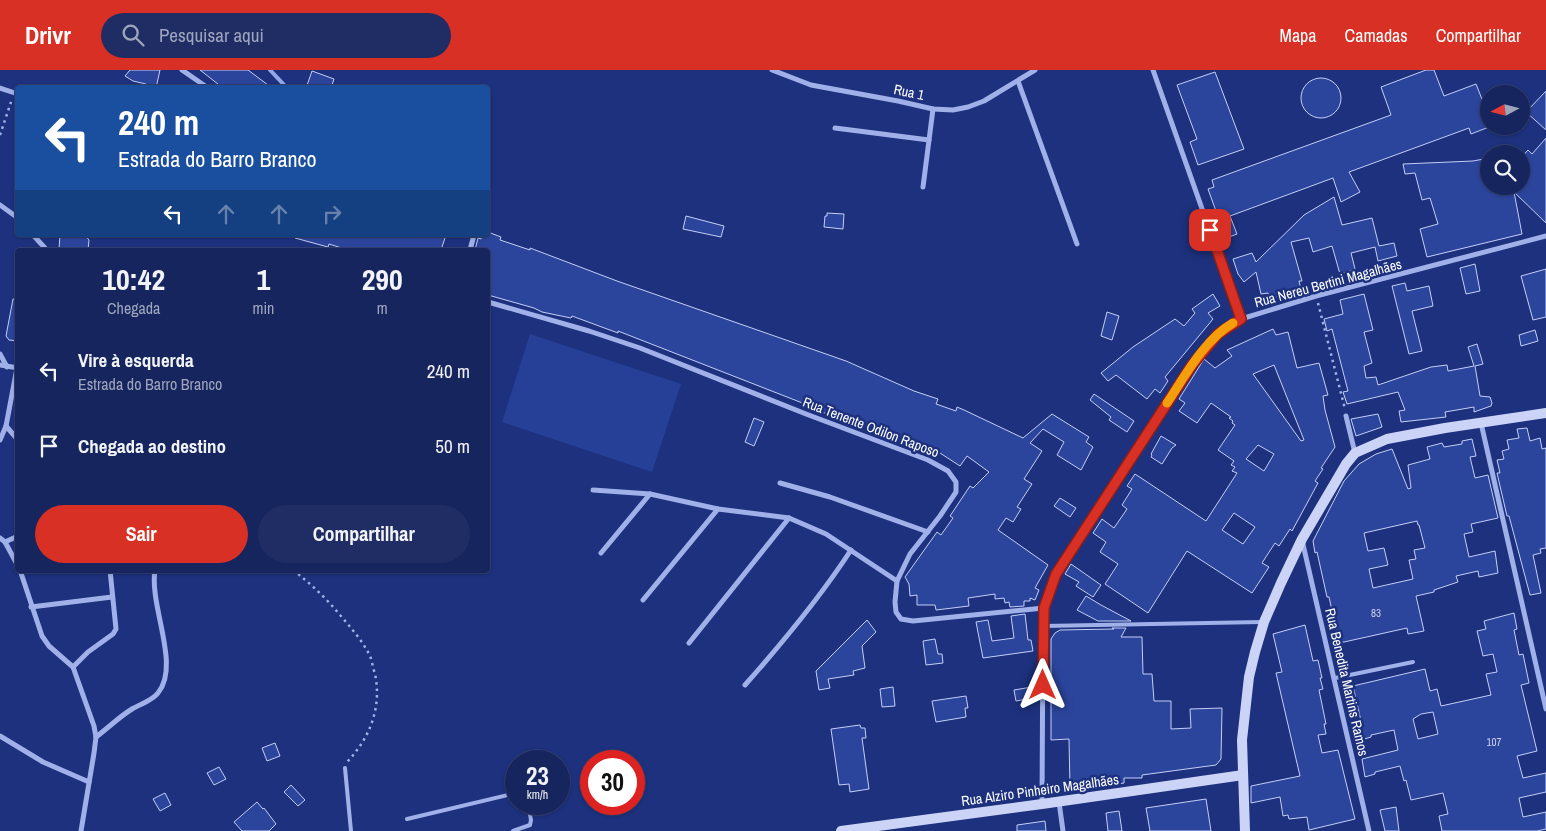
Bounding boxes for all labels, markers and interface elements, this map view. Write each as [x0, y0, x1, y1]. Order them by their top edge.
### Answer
search box [101, 13, 451, 58]
text: Drivr [25, 19, 71, 51]
icon: search [119, 21, 147, 49]
text: Pesquisar aqui [159, 22, 264, 48]
text: Mapa [1280, 23, 1317, 48]
text: Camadas [1345, 23, 1408, 48]
text: Compartilhar [1436, 23, 1521, 48]
street label: Rua 1 [892, 80, 926, 104]
north arrow [1480, 85, 1530, 135]
map controls [1480, 85, 1530, 195]
text: 240 m [118, 99, 199, 146]
icon: left [35, 105, 100, 170]
text: Estrada do Barro Branco [118, 144, 317, 174]
button: search [1480, 145, 1530, 195]
icon: left [159, 200, 187, 228]
icon: ahead [212, 200, 240, 228]
icon: ahead [265, 200, 293, 228]
icon: right [318, 200, 346, 228]
pin [1189, 209, 1231, 251]
icon: arrive [1196, 216, 1224, 244]
street label: Rua Nereu Bertini Magalhães [1252, 255, 1404, 311]
text: 10:42 [102, 259, 165, 299]
text: 1 [257, 259, 270, 299]
text: 290 [362, 259, 403, 299]
text: Chegada [107, 297, 160, 319]
text: min [252, 297, 274, 319]
text: m [377, 297, 388, 319]
text: Vire à esquerda [78, 347, 194, 373]
icon: left [35, 357, 63, 385]
text: 240 m [427, 358, 470, 384]
text: Estrada do Barro Branco [78, 373, 222, 395]
street label: Rua Tenente Odilon Raposo [800, 393, 942, 461]
icon: arrive [35, 432, 63, 460]
text: Chegada ao destino [78, 433, 226, 459]
text: 50 m [435, 433, 470, 459]
button: Sair [35, 505, 248, 563]
button: Compartilhar [258, 505, 470, 563]
street label: Rua Benedita Martins Ramos [1321, 606, 1373, 758]
house number: 83 [1371, 606, 1381, 620]
position arrow [1016, 658, 1068, 710]
house number: 107 [1486, 735, 1502, 749]
speed limit sign: 30 [580, 750, 645, 815]
text: 23 [526, 759, 549, 793]
street label: Rua Alziro Pinheiro Magalhães [960, 770, 1120, 810]
text: km/h [527, 787, 548, 803]

